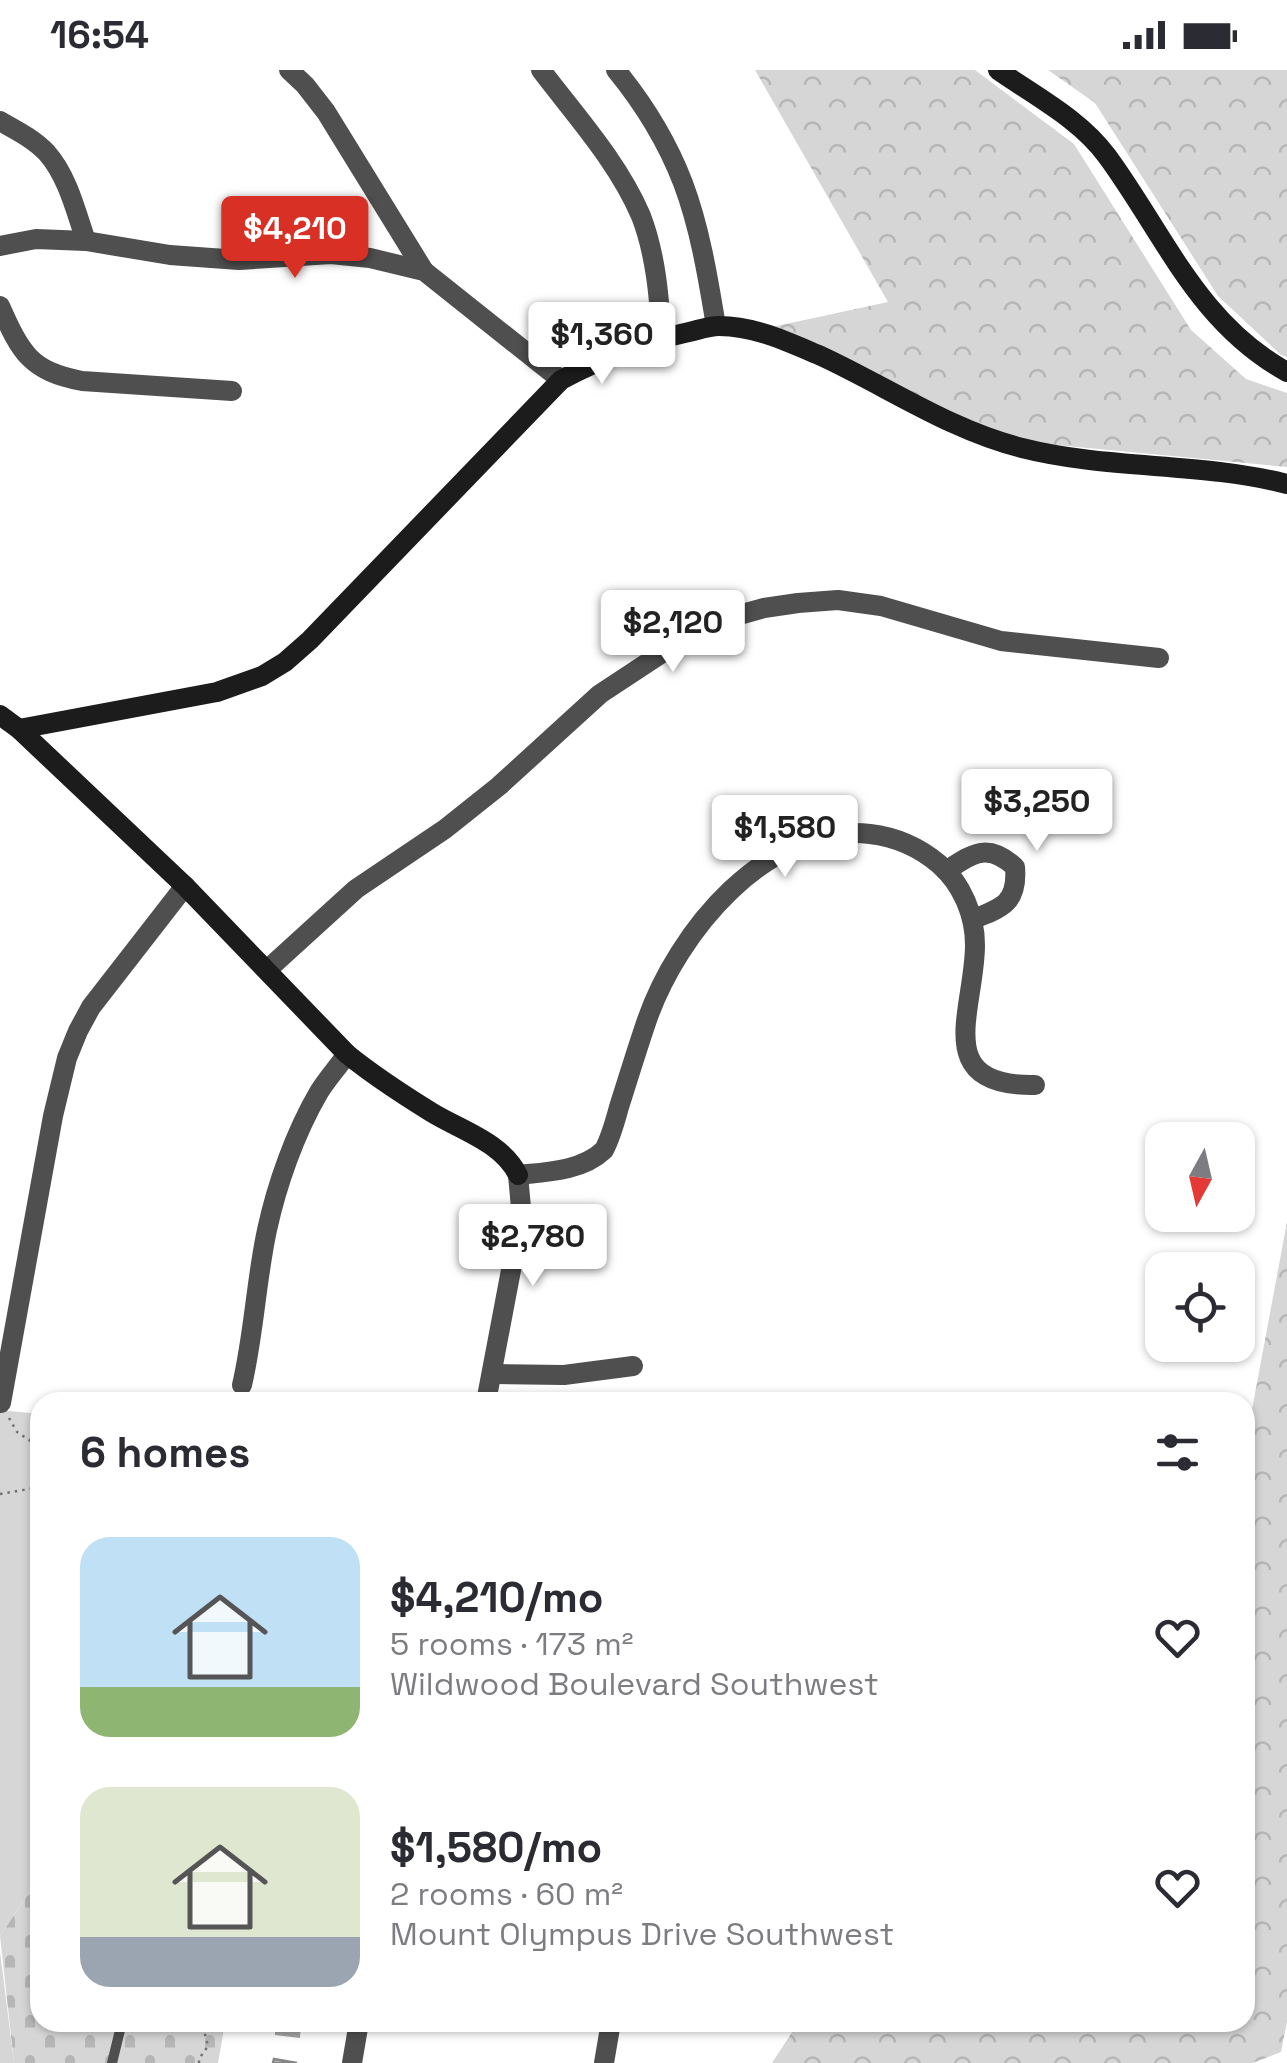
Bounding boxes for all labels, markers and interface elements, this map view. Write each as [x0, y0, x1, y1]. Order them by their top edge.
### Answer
text: 16:54 [50, 11, 149, 59]
pin: $4,210 [214, 196, 376, 281]
text: $4,210 [243, 208, 347, 248]
pin: $1,360 [521, 302, 683, 387]
text: $1,360 [550, 314, 654, 354]
pin: $2,120 [592, 590, 754, 675]
text: $2,120 [623, 602, 723, 642]
pin: $3,250 [956, 769, 1118, 854]
text: $3,250 [983, 781, 1091, 821]
pin: $1,580 [704, 795, 866, 880]
text: $1,580 [734, 807, 836, 847]
north arrow [1145, 1122, 1255, 1232]
map controls [1145, 1122, 1255, 1362]
pin: $2,780 [452, 1204, 614, 1289]
text: $2,780 [481, 1216, 585, 1256]
button: locate [1145, 1252, 1255, 1362]
icon: filters [1150, 1425, 1205, 1480]
text: 6 homes [80, 1426, 250, 1479]
text: $4,210/mo [390, 1571, 604, 1624]
icon: home [160, 1577, 280, 1697]
icon: heart [1150, 1610, 1205, 1665]
text: 5 rooms · 173 m² [390, 1624, 633, 1664]
text: Wildwood Boulevard Southwest [390, 1664, 879, 1704]
text: $1,580/mo [390, 1821, 602, 1874]
icon: home [160, 1827, 280, 1947]
icon: heart [1150, 1860, 1205, 1915]
text: 2 rooms · 60 m² [390, 1874, 623, 1914]
text: Mount Olympus Drive Southwest [390, 1914, 894, 1954]

